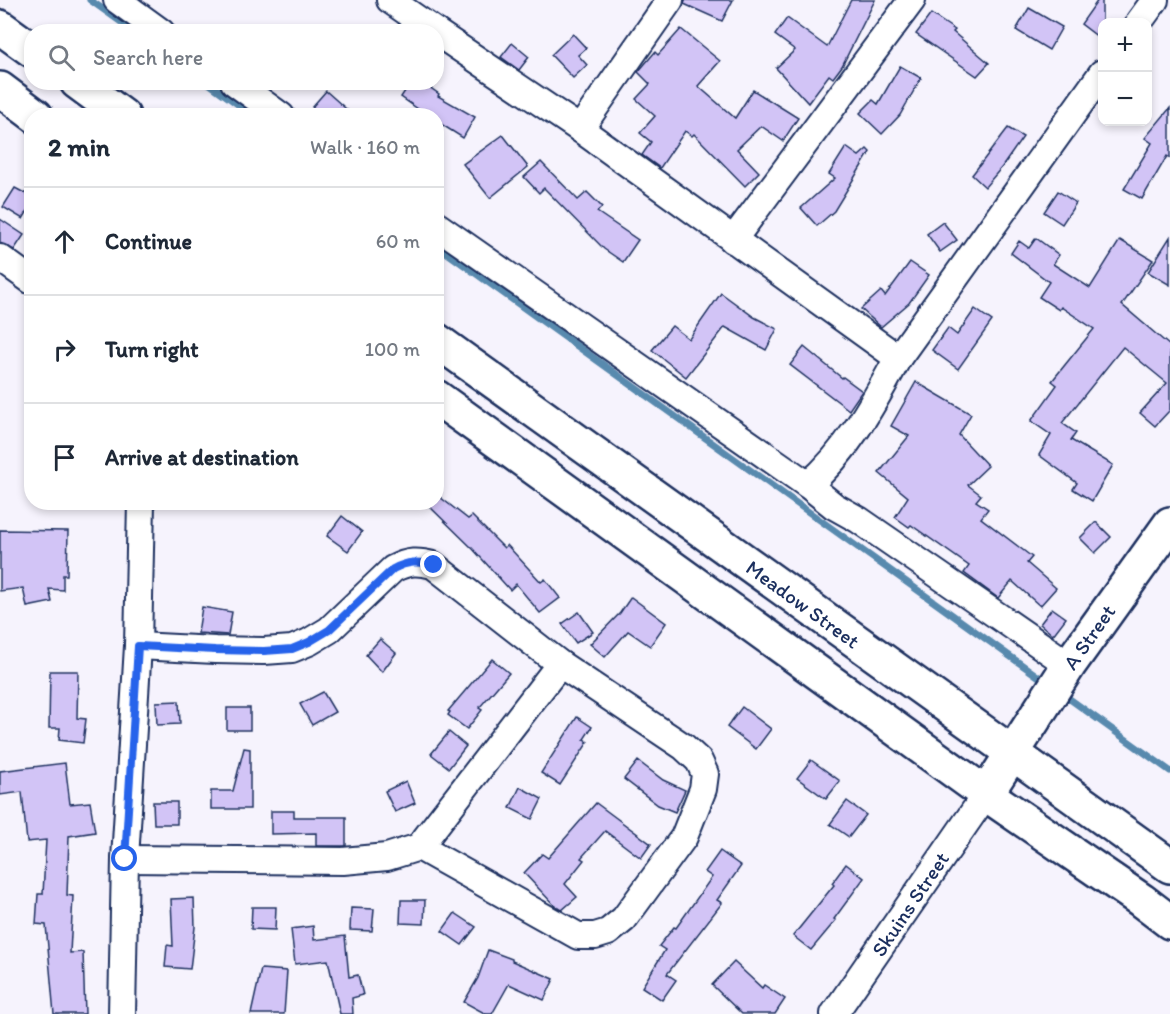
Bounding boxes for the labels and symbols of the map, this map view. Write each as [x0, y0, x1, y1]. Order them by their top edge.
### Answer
route end [420, 551, 446, 577]
street label: Meadow Street [741, 554, 865, 654]
street label: A Street [1058, 600, 1120, 674]
route start [111, 845, 137, 871]
street label: Skuins Street [866, 847, 954, 961]

